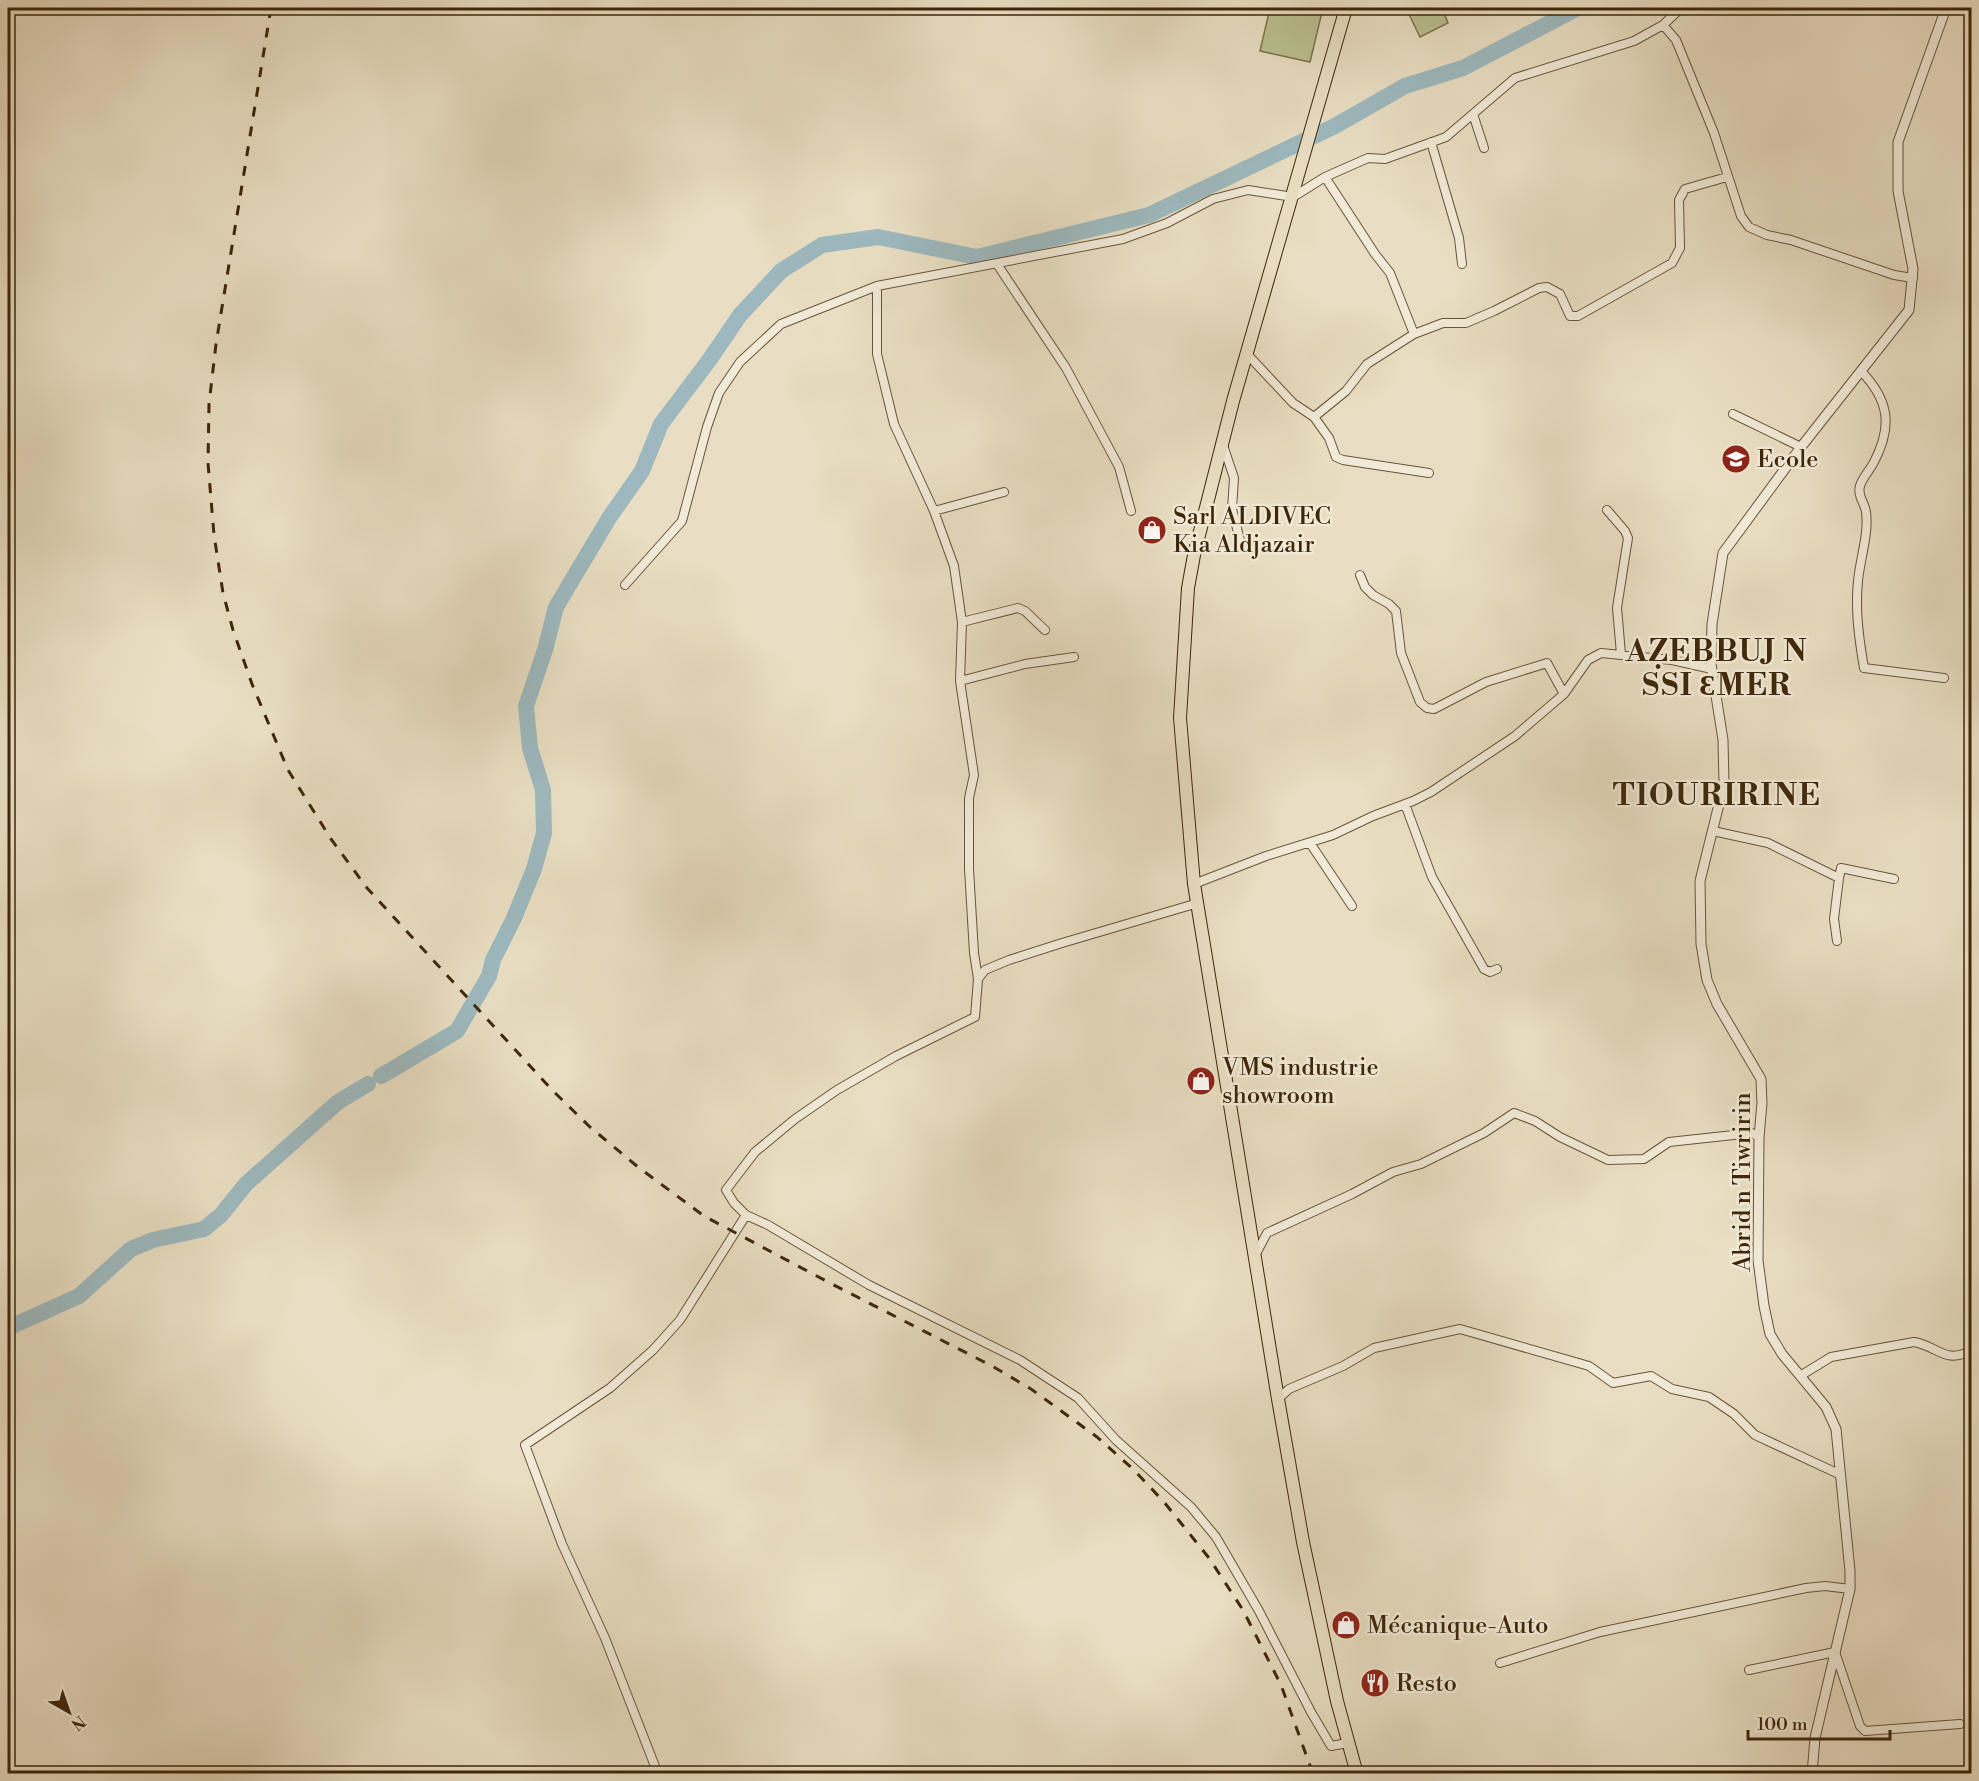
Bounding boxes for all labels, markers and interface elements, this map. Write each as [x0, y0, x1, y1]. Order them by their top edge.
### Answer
school or university icon: Ecole [1720, 443, 1752, 475]
place label: Ecole [1757, 445, 1818, 475]
place label: Sarl ALDIVEC Kia Aldjazair [1173, 502, 1331, 560]
shop icon: Sarl ALDIVEC Kia Aldjazair [1136, 514, 1168, 546]
district label: AẒEBBUJ N SSI ƐMER [1625, 633, 1808, 705]
district label: TIOURIRINE [1613, 777, 1821, 815]
place label: VMS industrie showroom [1221, 1053, 1379, 1111]
shop icon: VMS industrie showroom [1185, 1065, 1217, 1097]
street label: Abrid n Tiwririn [1728, 1092, 1758, 1273]
shop icon: Mécanique-Auto [1330, 1609, 1362, 1641]
place label: Mécanique-Auto [1367, 1611, 1548, 1641]
restaurant icon: Resto [1359, 1667, 1391, 1699]
place label: Resto [1396, 1669, 1457, 1699]
north arrow [39, 1682, 99, 1742]
scale bar [1748, 1703, 1890, 1741]
text: N [66, 1711, 89, 1735]
text: 100 m [1757, 1713, 1808, 1736]

